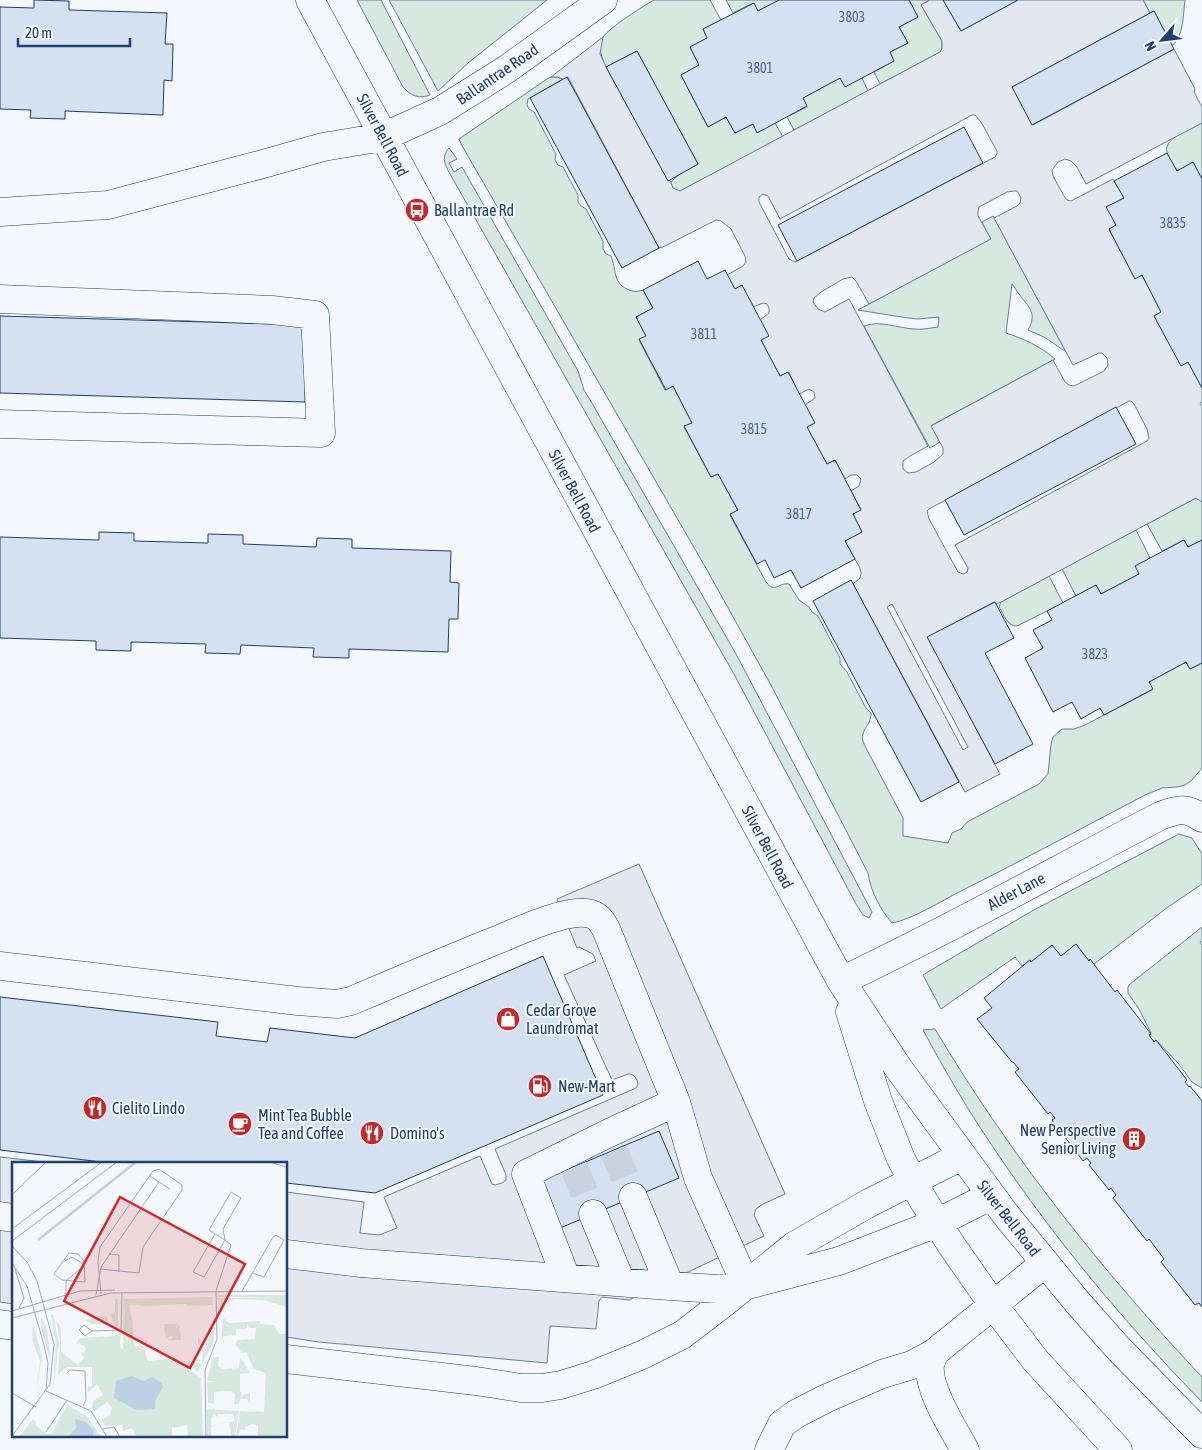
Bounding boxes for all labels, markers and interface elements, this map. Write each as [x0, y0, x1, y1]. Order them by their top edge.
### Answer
house number: 3803 [839, 9, 865, 25]
scale bar [18, 15, 130, 47]
north arrow [1137, 15, 1187, 65]
text: 20 m [25, 24, 52, 41]
text: N [1142, 39, 1160, 54]
street label: Ballantrae Road [453, 40, 541, 108]
house number: 3801 [747, 60, 773, 76]
street label: Silver Bell Road [354, 91, 412, 179]
bus stop icon: Ballantrae Rd [404, 197, 430, 223]
place label: Ballantrae Rd [434, 201, 514, 219]
house number: 3835 [1160, 215, 1186, 231]
house number: 3811 [691, 326, 717, 342]
house number: 3815 [741, 421, 767, 437]
street label: Silver Bell Road [546, 447, 604, 535]
house number: 3817 [786, 506, 812, 522]
house number: 3823 [1082, 646, 1108, 662]
street label: Silver Bell Road [739, 803, 797, 891]
street label: Alder Lane [984, 868, 1048, 914]
place label: Cedar Grove Laundromat [526, 1001, 599, 1037]
shop icon: Cedar Grove Laundromat [495, 1006, 521, 1032]
fuel station icon: New-Mart [527, 1073, 553, 1099]
place label: New-Mart [558, 1077, 616, 1095]
restaurant icon: Cielito Lindo [82, 1095, 108, 1121]
place label: Cielito Lindo [112, 1099, 185, 1117]
place label: Mint Tea Bubble Tea and Coffee [258, 1106, 352, 1142]
cafe icon: Mint Tea Bubble Tea and Coffee [227, 1111, 253, 1137]
restaurant icon: Domino's [359, 1120, 385, 1146]
place label: New Perspective Senior Living [1020, 1121, 1116, 1158]
place label: Domino's [390, 1124, 445, 1142]
building icon: New Perspective Senior Living [1121, 1126, 1147, 1152]
inset map [12, 1162, 288, 1438]
street label: Silver Bell Road [974, 1177, 1044, 1259]

